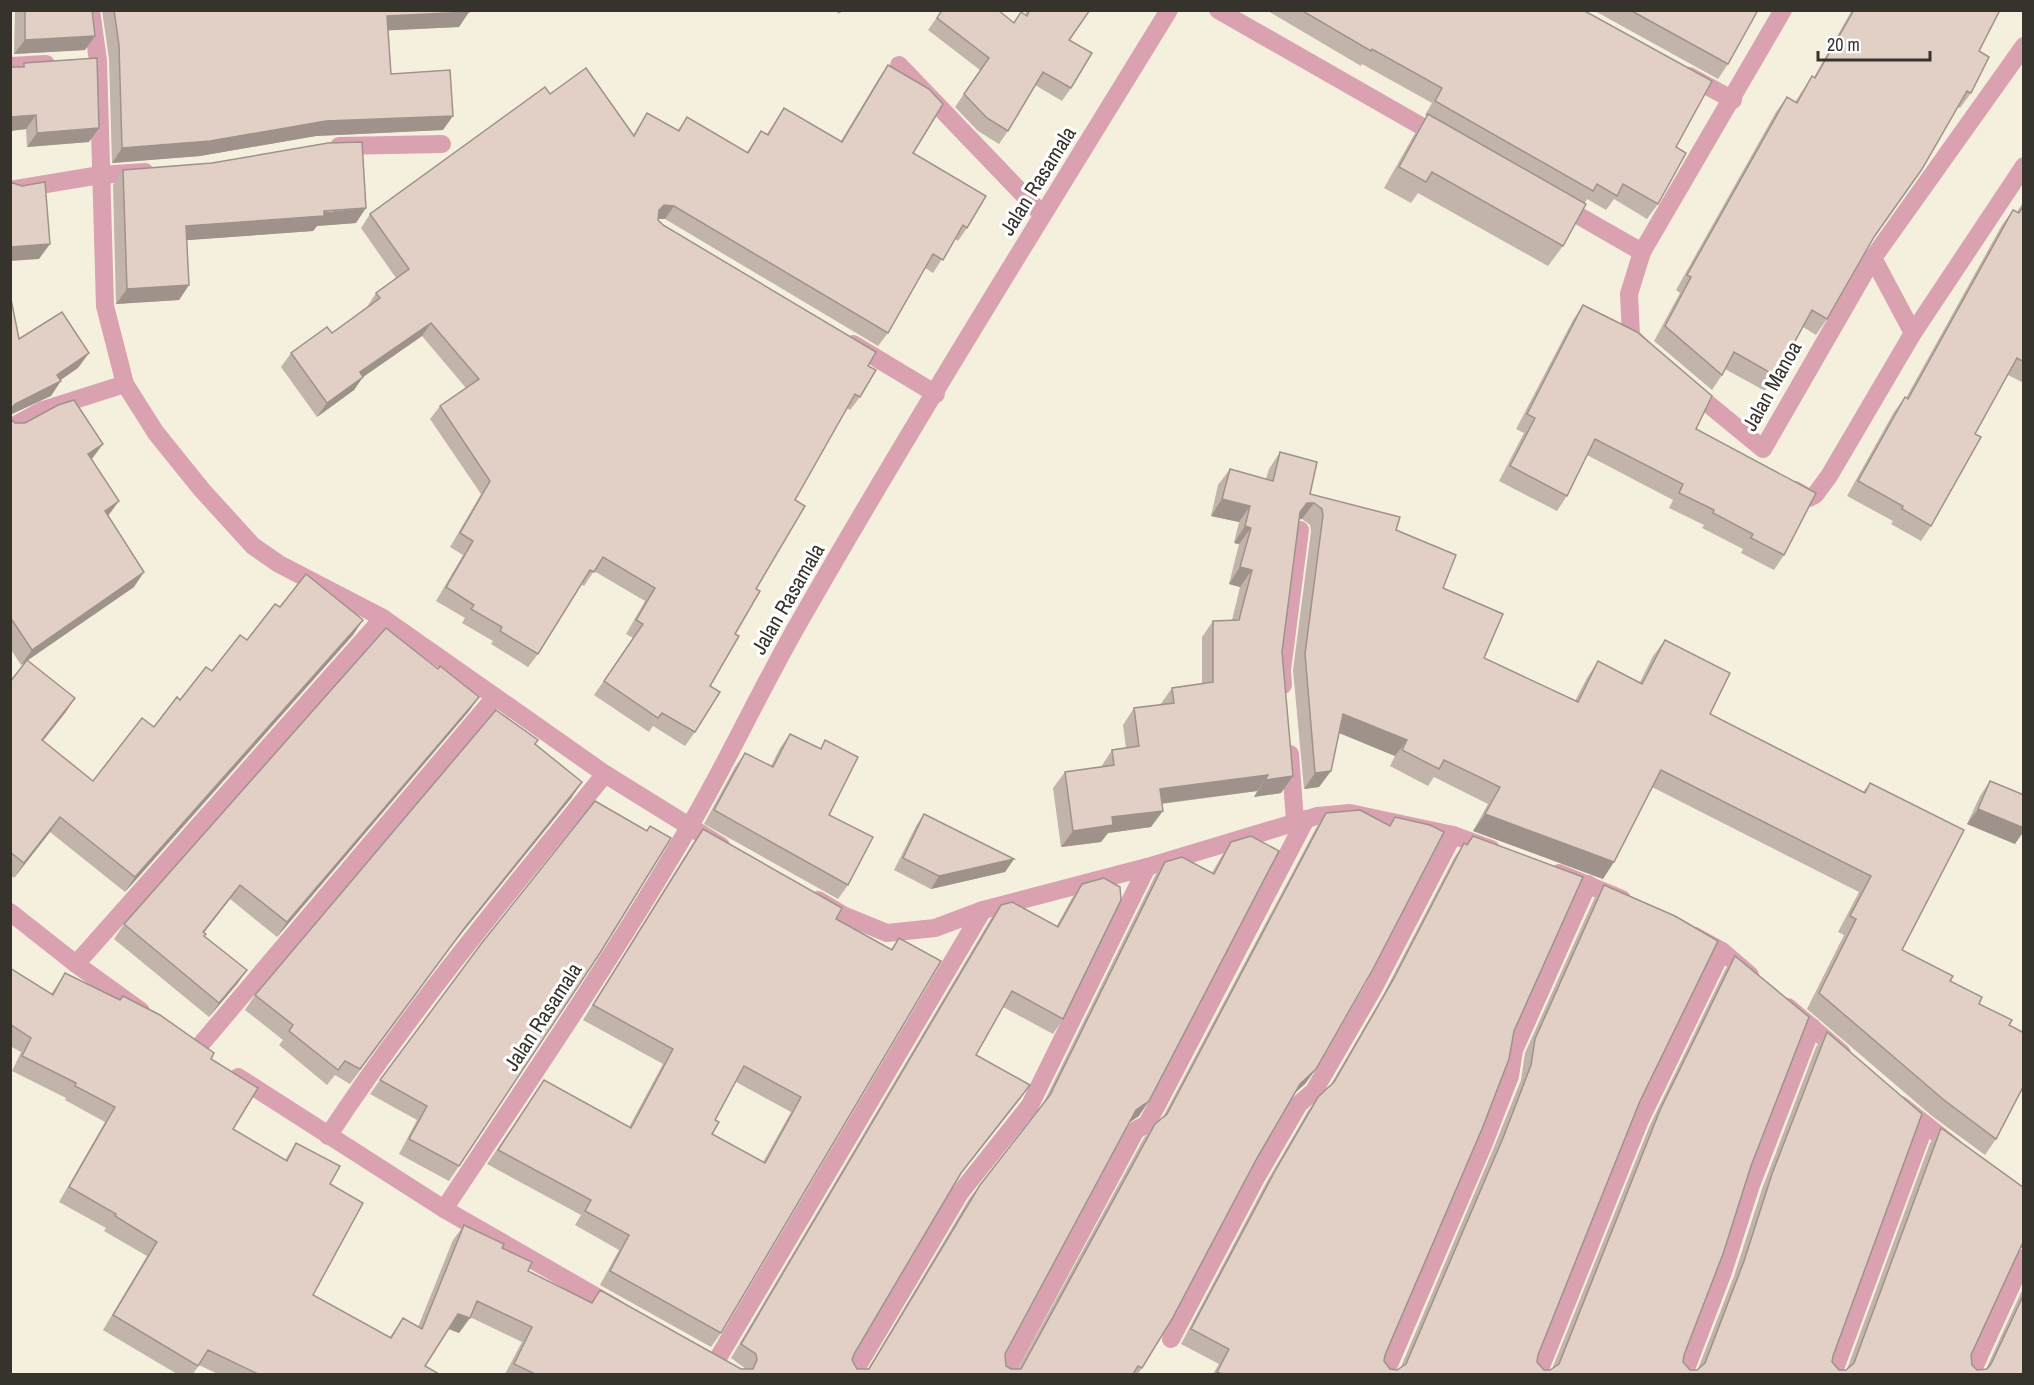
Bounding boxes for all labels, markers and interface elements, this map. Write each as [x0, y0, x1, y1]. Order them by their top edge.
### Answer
scale bar [1818, 24, 1930, 62]
text: 20 m [1827, 32, 1860, 57]
street label: Jalan Rasamala [993, 120, 1083, 241]
street label: Jalan Manoa [1735, 335, 1808, 436]
street label: Jalan Rasamala [744, 538, 831, 659]
street label: Jalan Rasamala [497, 957, 589, 1076]

